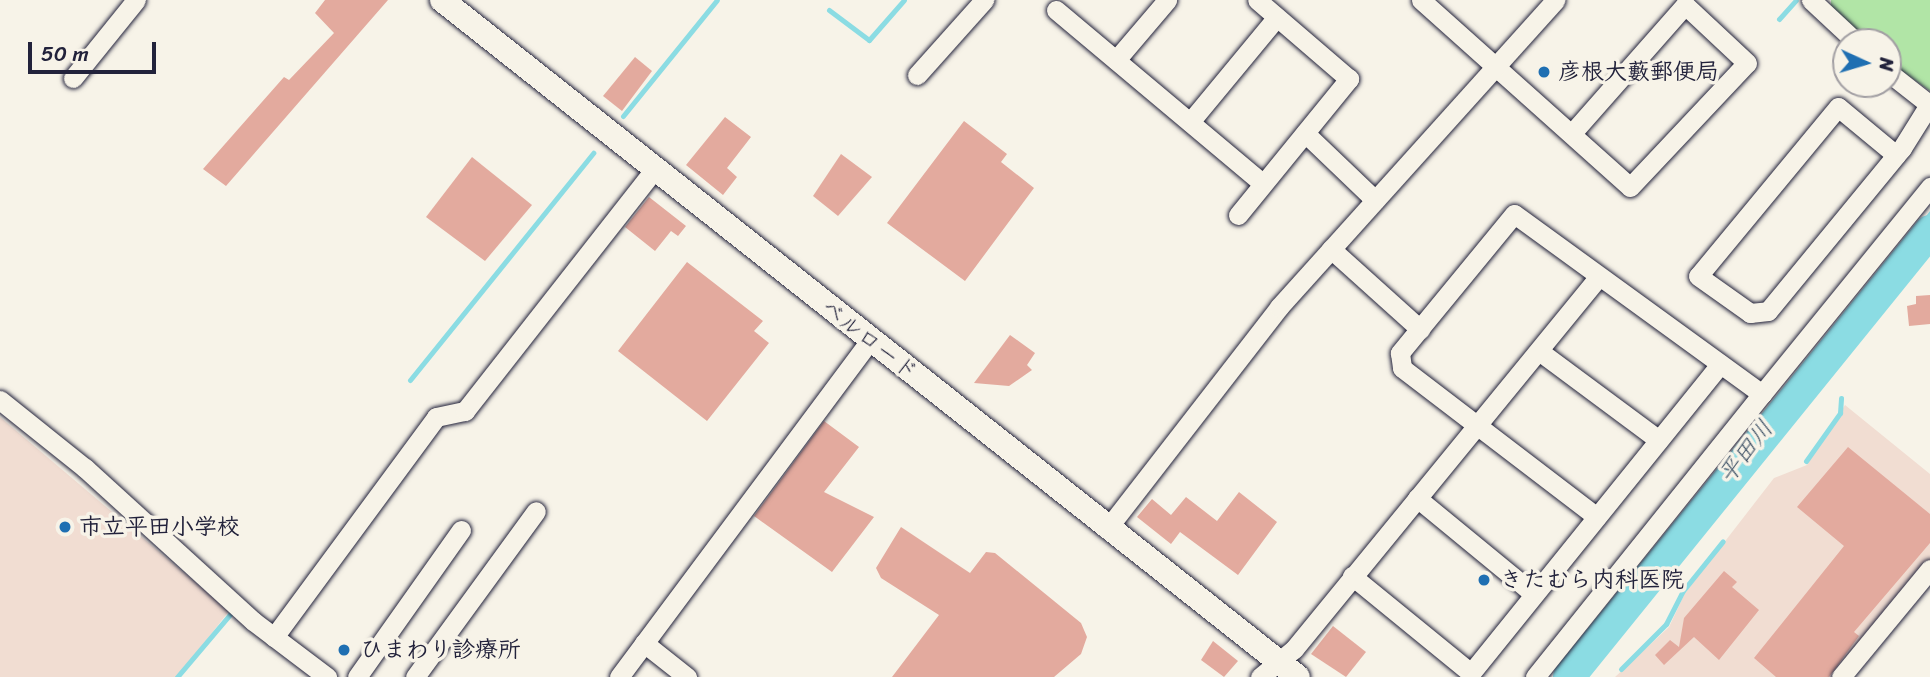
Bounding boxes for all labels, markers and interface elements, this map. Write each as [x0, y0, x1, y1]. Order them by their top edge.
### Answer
scale bar [32, 28, 159, 72]
north arrow [1832, 28, 1902, 98]
text: 50 m [41, 35, 89, 73]
text: N [1870, 57, 1903, 72]
place label: 彦根大藪郵便局 [1558, 58, 1719, 86]
marker: 彦根大藪郵便局 [1536, 64, 1552, 80]
street label: ベルロード [815, 294, 923, 386]
water label: 平田川 [1712, 415, 1780, 489]
place label: 市立平田小学校 [79, 513, 240, 541]
marker: 市立平田小学校 [57, 519, 73, 535]
place label: きたむら内科医院 [1500, 566, 1684, 594]
marker: きたむら内科医院 [1474, 570, 1494, 590]
place label: ひまわり診療所 [360, 636, 521, 664]
marker: ひまわり診療所 [334, 640, 354, 660]

